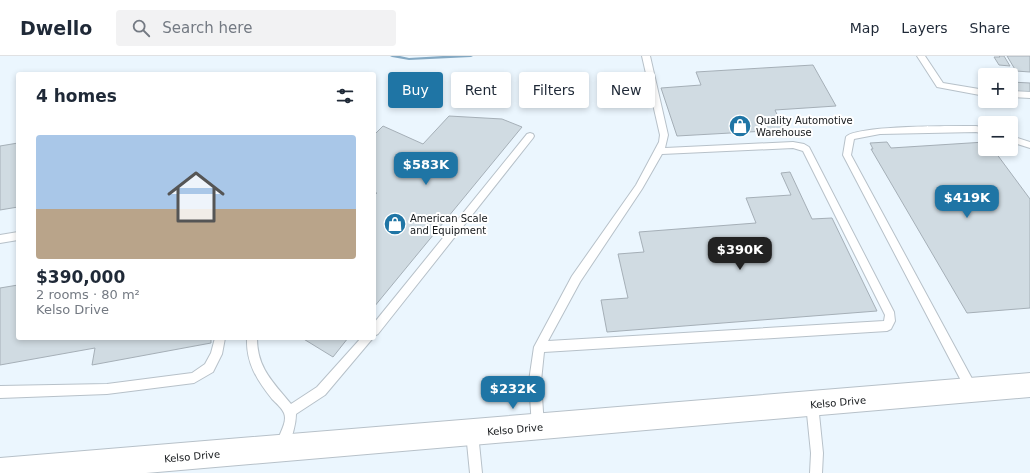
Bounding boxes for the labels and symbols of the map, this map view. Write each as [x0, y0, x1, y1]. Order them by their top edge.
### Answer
shop icon: Quality Automotive Warehouse [727, 113, 753, 139]
place label: Quality Automotive Warehouse [756, 115, 853, 138]
pin: $583K [398, 152, 454, 186]
pin: $419K [939, 185, 995, 219]
shop icon: American Scale and Equipment [382, 211, 408, 237]
place label: American Scale and Equipment [410, 213, 488, 236]
pin: $390K [712, 237, 768, 271]
pin: $232K [485, 376, 541, 410]
street label: Kelso Drive [810, 395, 867, 410]
street label: Kelso Drive [487, 422, 544, 437]
street label: Kelso Drive [164, 449, 221, 464]

